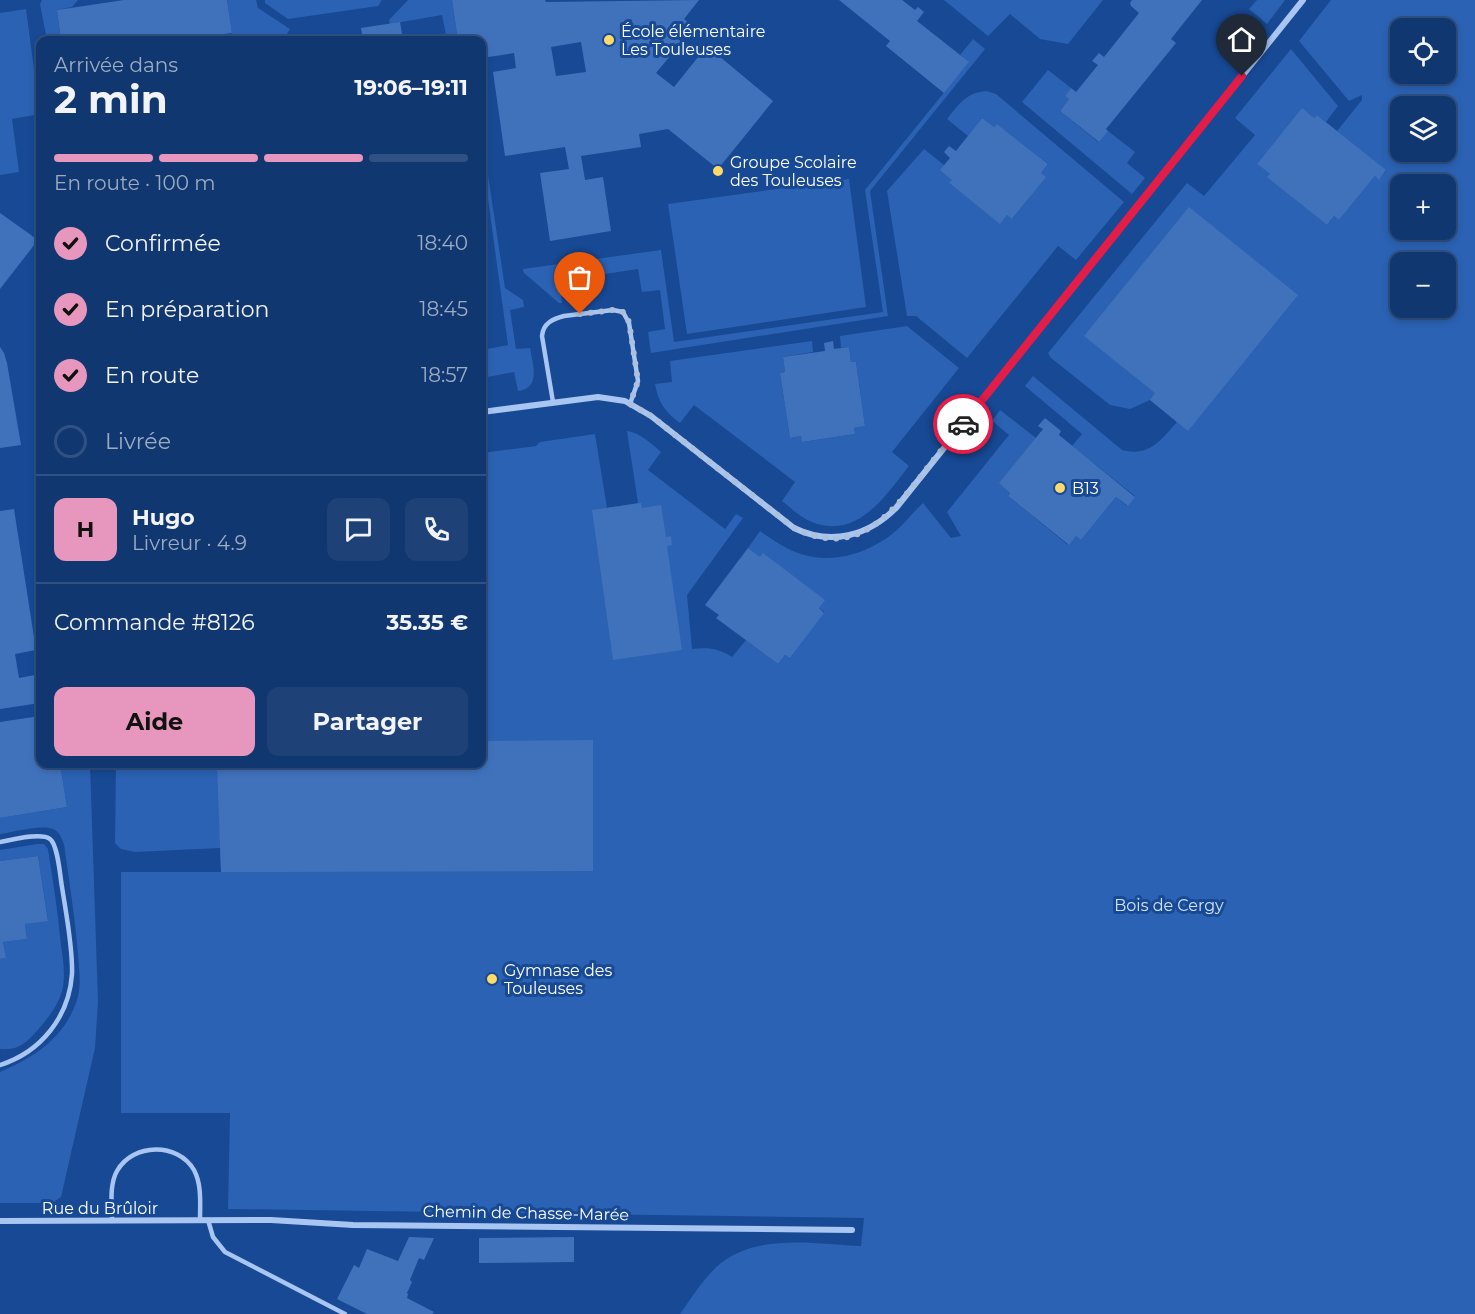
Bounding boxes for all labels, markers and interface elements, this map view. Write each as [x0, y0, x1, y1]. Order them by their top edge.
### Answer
pin [1216, 14, 1267, 76]
map controls [1390, 18, 1456, 318]
button: locate [1390, 18, 1456, 84]
place label: École élémentaire Les Touleuses [621, 22, 766, 59]
icon: home [1225, 23, 1258, 56]
marker: École élémentaire Les Touleuses [602, 33, 616, 47]
text: Arrivée dans [54, 53, 178, 77]
text: 19:06–19:11 [354, 74, 468, 101]
text: 2 min [54, 75, 168, 123]
button: layers [1390, 96, 1456, 162]
place label: Groupe Scolaire des Touleuses [730, 153, 857, 190]
marker: Groupe Scolaire des Touleuses [711, 164, 725, 178]
text: En route · 100 m [54, 171, 215, 195]
button: + [1390, 174, 1456, 240]
icon: check [54, 227, 87, 260]
text: Confirmée [105, 230, 221, 257]
text: 18:40 [417, 231, 468, 255]
pin [554, 252, 605, 314]
button: − [1390, 252, 1456, 318]
icon: bag [563, 261, 596, 294]
icon: check [54, 293, 87, 326]
text: En préparation [105, 296, 269, 323]
text: 18:45 [419, 297, 468, 321]
icon: check [54, 359, 87, 392]
text: En route [105, 362, 199, 389]
text: 18:57 [421, 363, 468, 387]
courier [933, 394, 993, 454]
icon: car [947, 408, 980, 441]
text: Livrée [105, 428, 171, 455]
place label: B13 [1072, 479, 1099, 498]
marker: B13 [1053, 481, 1067, 495]
button: chat [327, 498, 390, 561]
button: phone [405, 498, 468, 561]
text: Hugo [132, 504, 195, 531]
text: H [77, 516, 94, 543]
text: Livreur · 4.9 [132, 531, 247, 555]
text: Commande #8126 [54, 609, 255, 636]
text: 35.35 € [386, 609, 468, 636]
button: Aide [54, 687, 255, 756]
button: Partager [267, 687, 468, 756]
park label: Bois de Cergy [1114, 896, 1224, 915]
place label: Gymnase des Touleuses [504, 961, 612, 998]
marker: Gymnase des Touleuses [485, 972, 499, 986]
street label: Rue du Brûloir [42, 1199, 158, 1218]
street label: Chemin de Chasse-Marée [423, 1202, 629, 1224]

